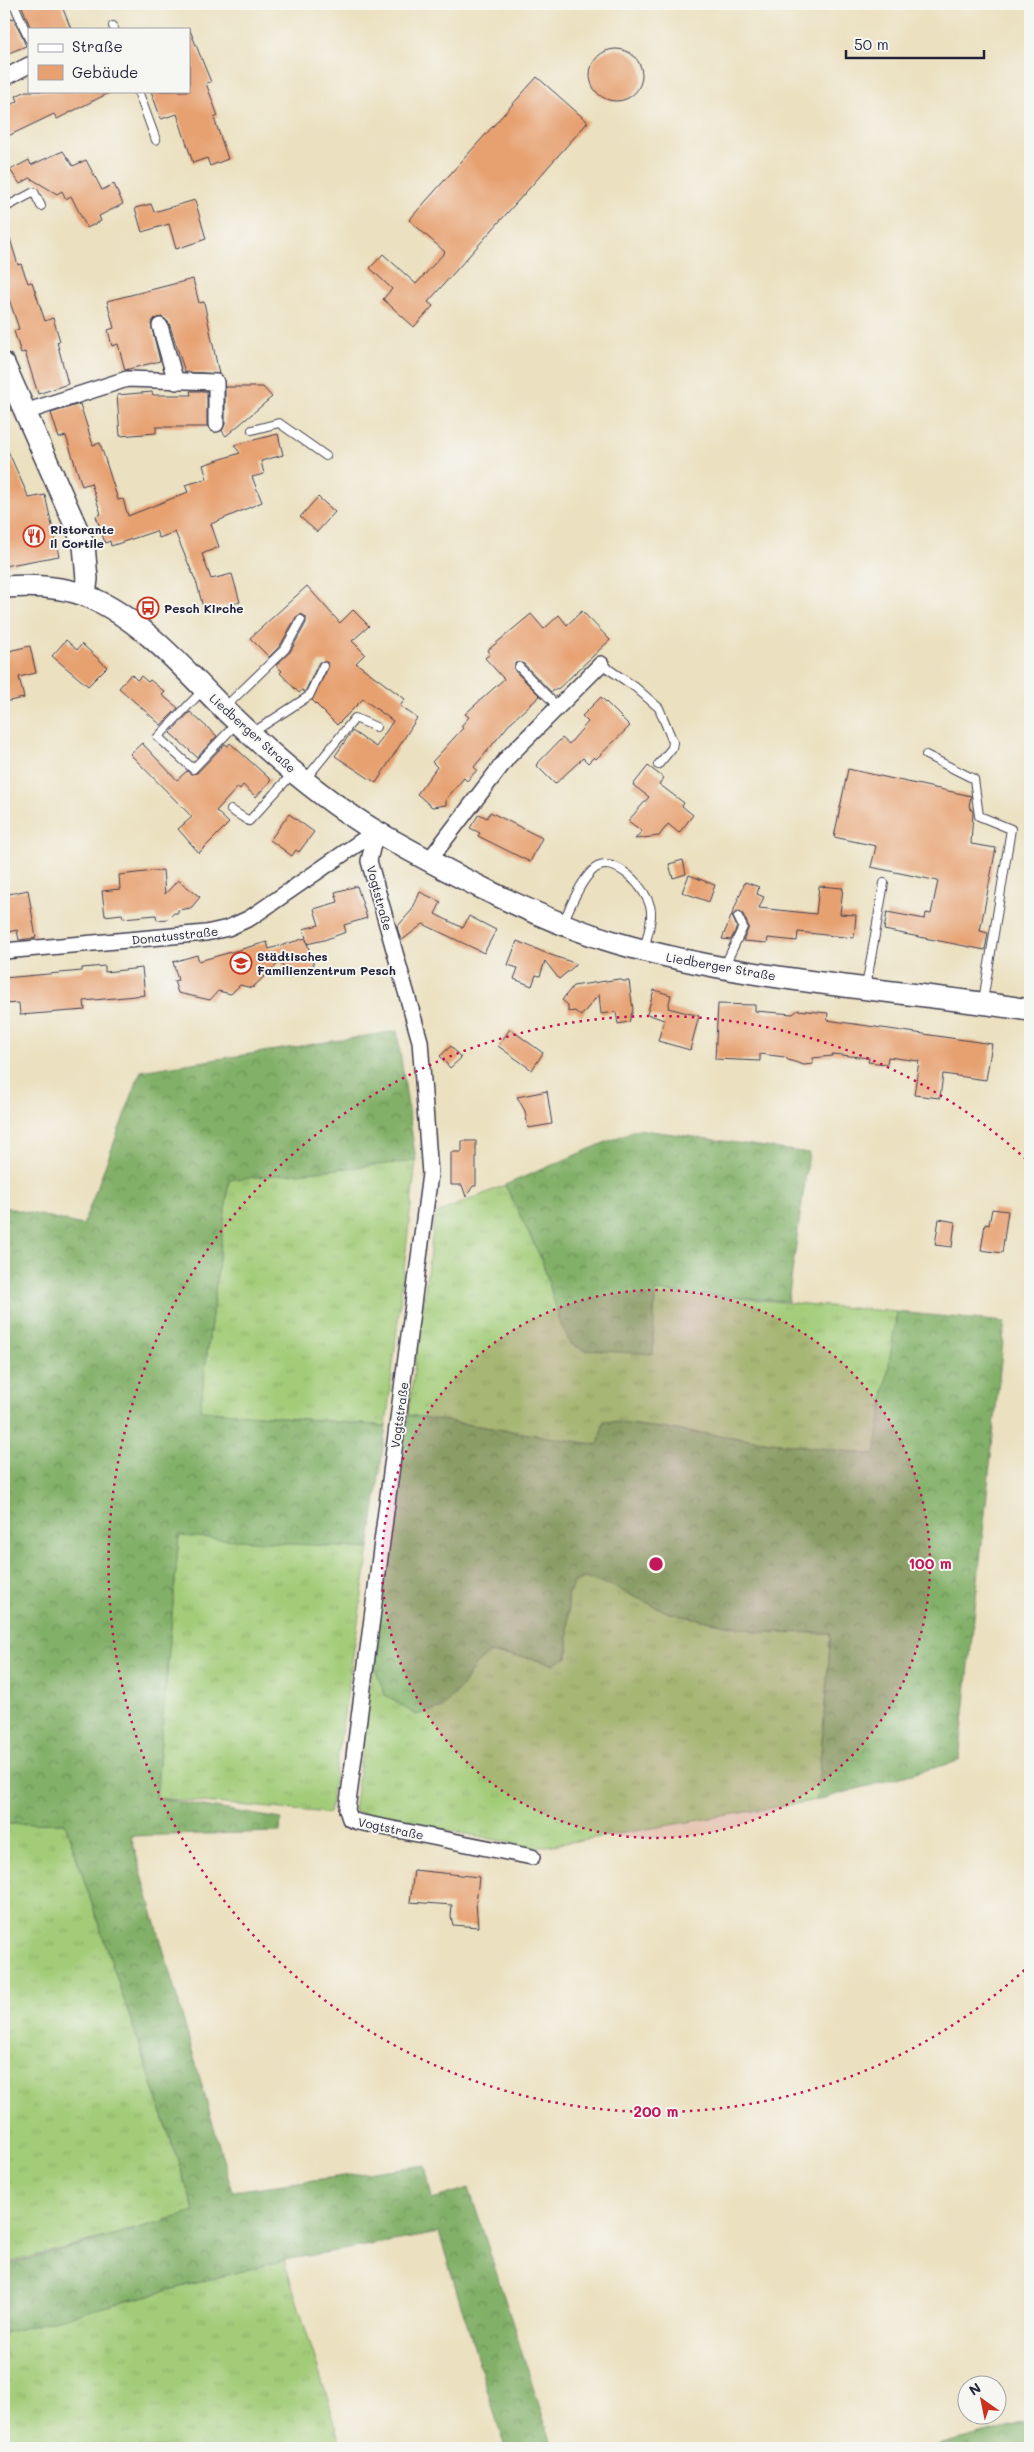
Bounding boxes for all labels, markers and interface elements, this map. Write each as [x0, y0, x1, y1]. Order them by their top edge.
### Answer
legend [28, 28, 190, 92]
scale bar [846, 28, 984, 60]
text: 50 m [854, 34, 889, 54]
text: Straße [72, 36, 123, 56]
text: Gebäude [72, 62, 138, 82]
place label: Ristorante il Cortile [50, 521, 114, 551]
restaurant icon: Ristorante il Cortile [22, 524, 46, 548]
bus stop icon: Pesch Kirche [136, 596, 160, 620]
place label: Pesch Kirche [164, 600, 243, 616]
street label: Liedberger Straße [206, 690, 300, 776]
street label: Vogtstraße [364, 864, 396, 932]
street label: Donatusstraße [131, 923, 219, 947]
place label: Städtisches Familienzentrum Pesch [257, 948, 396, 978]
street label: Liedberger Straße [665, 948, 777, 984]
school or university icon: Städtisches Familienzentrum Pesch [229, 951, 253, 975]
street label: Vogtstraße [386, 1381, 412, 1449]
text: 100 m [908, 1553, 952, 1573]
centre of rings [647, 1555, 665, 1573]
street label: Vogtstraße [357, 1813, 425, 1843]
text: 200 m [634, 2101, 679, 2121]
north arrow [956, 2374, 1006, 2424]
text: N [965, 2378, 984, 2400]

